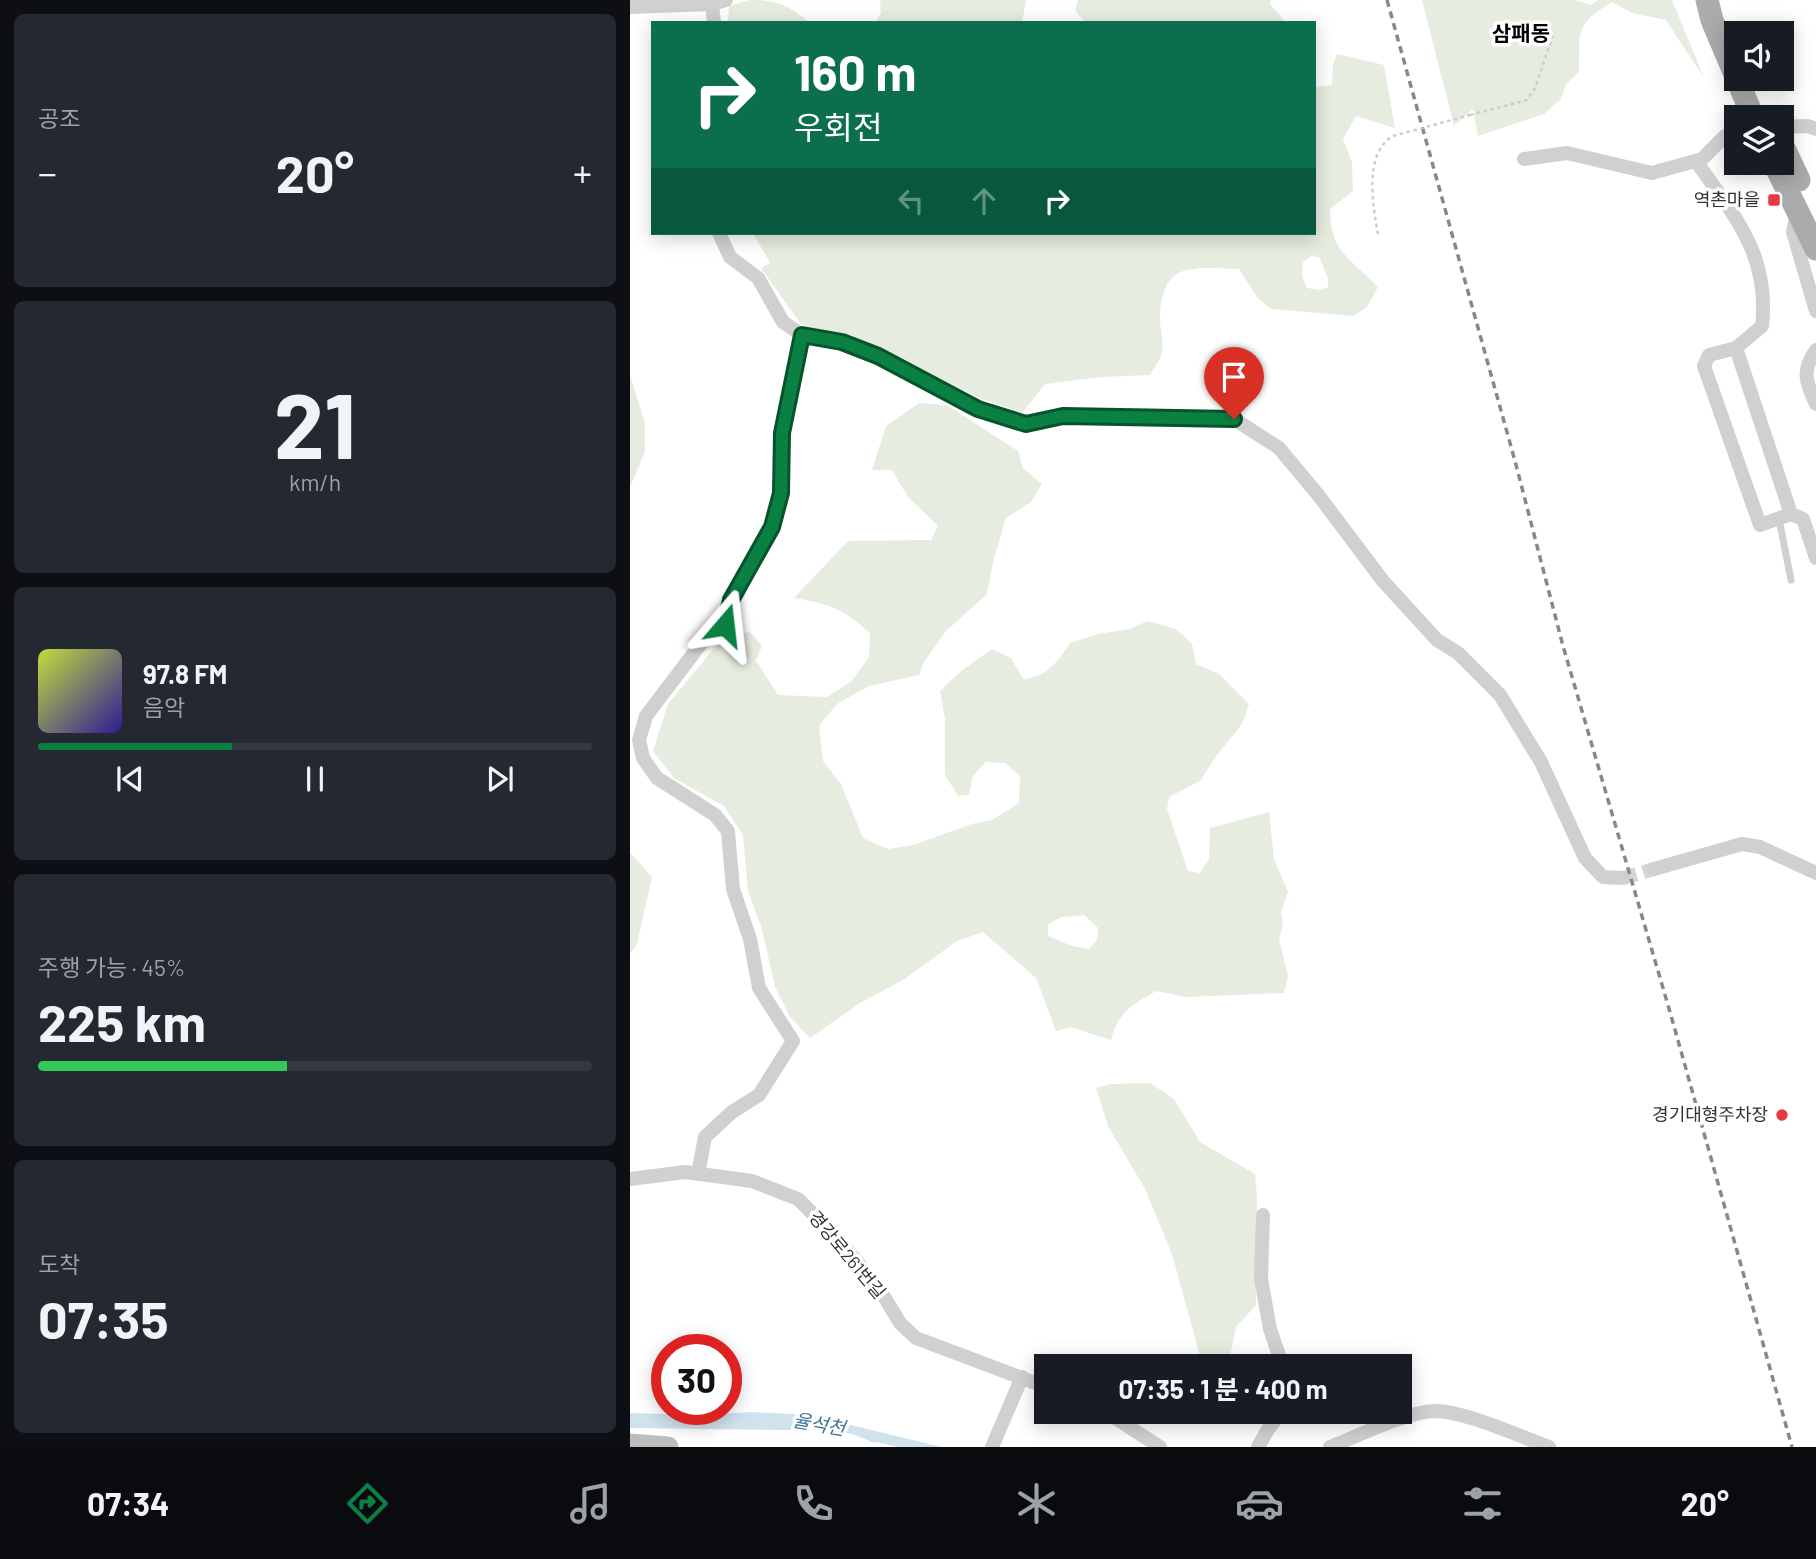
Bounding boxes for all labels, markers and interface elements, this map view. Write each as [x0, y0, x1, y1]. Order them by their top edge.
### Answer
district label: 삼패동 [1492, 20, 1550, 45]
map controls [1724, 21, 1794, 175]
button: sound [1724, 21, 1794, 91]
text: 160 m [794, 42, 916, 101]
icon: right [679, 49, 770, 140]
text: 공조 [38, 104, 80, 132]
button: layers [1724, 105, 1794, 175]
text: 우회전 [794, 107, 882, 145]
text: 20° [276, 141, 354, 203]
text: − [38, 149, 57, 195]
text: + [573, 149, 592, 195]
icon: left [892, 182, 930, 220]
icon: ahead [965, 182, 1003, 220]
icon: right [1038, 182, 1076, 220]
place label: 역촌마을 [1694, 188, 1760, 210]
marker: 역촌마을 [1766, 192, 1782, 208]
pin [1204, 347, 1264, 419]
icon: arrive [1215, 358, 1253, 396]
text: 21 [274, 368, 356, 477]
text: km/h [289, 468, 341, 496]
position arrow [688, 588, 762, 662]
text: 97.8 FM [143, 658, 227, 689]
text: 음악 [143, 693, 185, 721]
icon: previous [111, 760, 149, 798]
icon: pause [296, 760, 334, 798]
icon: next [481, 760, 519, 798]
text: 주행 가능 · 45% [38, 953, 185, 981]
text: 225 km [38, 990, 206, 1052]
place label: 경기대형주차장 [1652, 1103, 1768, 1125]
marker: 경기대형주차장 [1774, 1107, 1790, 1123]
street label: 경강로261번길 [805, 1206, 891, 1303]
text: 도착 [38, 1250, 80, 1278]
text: 07:35 [38, 1287, 168, 1349]
speed limit sign: 30 [651, 1334, 742, 1425]
text: 07:35 · 1 분 · 400 m [1119, 1373, 1327, 1404]
water label: 율석천 [791, 1408, 848, 1440]
icon: directions [343, 1479, 392, 1528]
icon: music [566, 1479, 615, 1528]
icon: phone [789, 1479, 838, 1528]
icon: climate [1012, 1479, 1061, 1528]
icon: car [1235, 1479, 1284, 1528]
icon: filters [1458, 1479, 1507, 1528]
text: 07:34 [87, 1484, 169, 1522]
text: 20° [1681, 1484, 1729, 1522]

